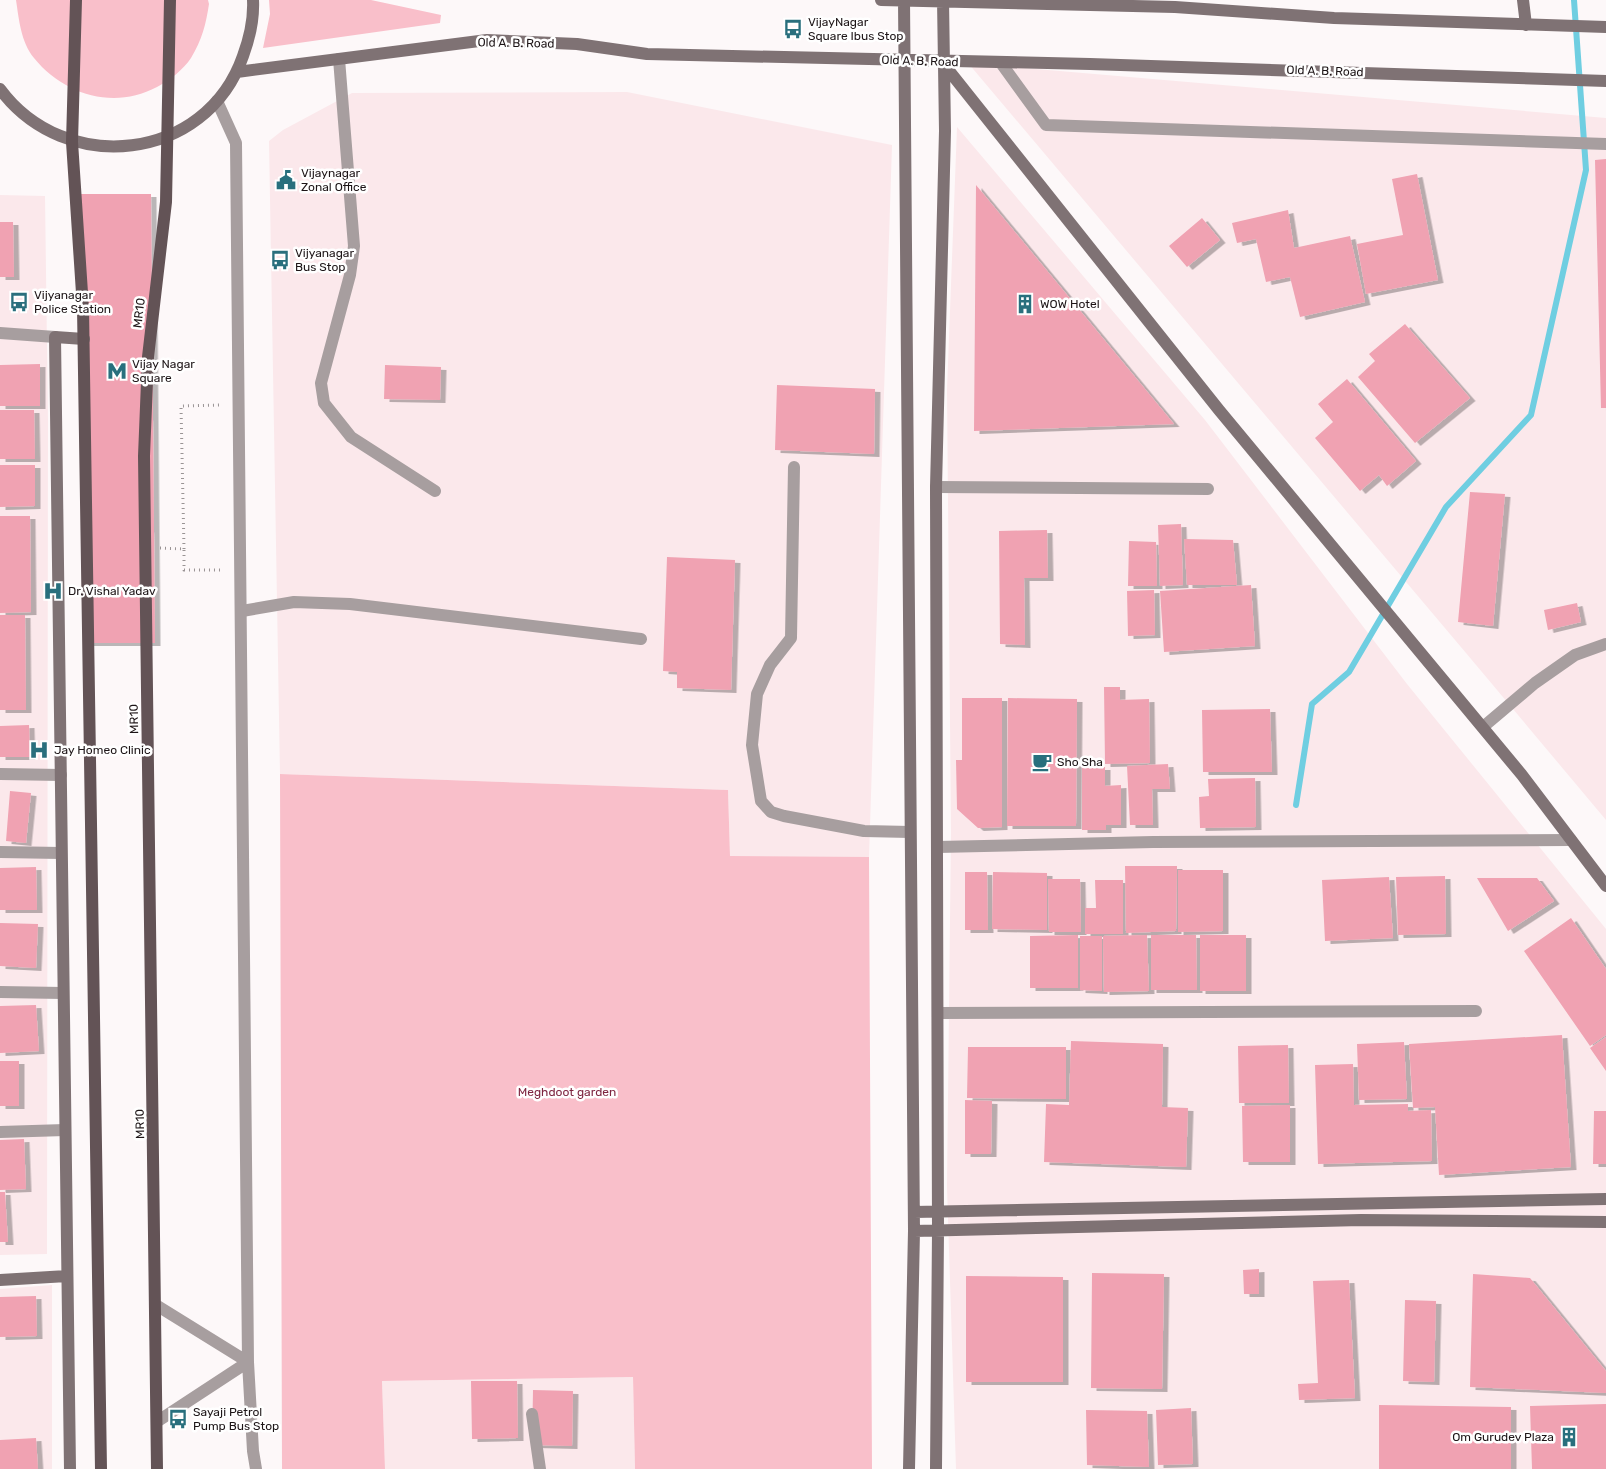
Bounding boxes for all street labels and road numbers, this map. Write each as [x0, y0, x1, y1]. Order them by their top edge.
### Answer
street label: Old A. B. Road [477, 35, 555, 51]
street label: Old A. B. Road [881, 53, 959, 69]
street label: Old A. B. Road [1286, 63, 1364, 79]
street label: MR10 [130, 297, 148, 329]
street label: MR10 [127, 704, 141, 734]
street label: MR10 [133, 1109, 147, 1139]

